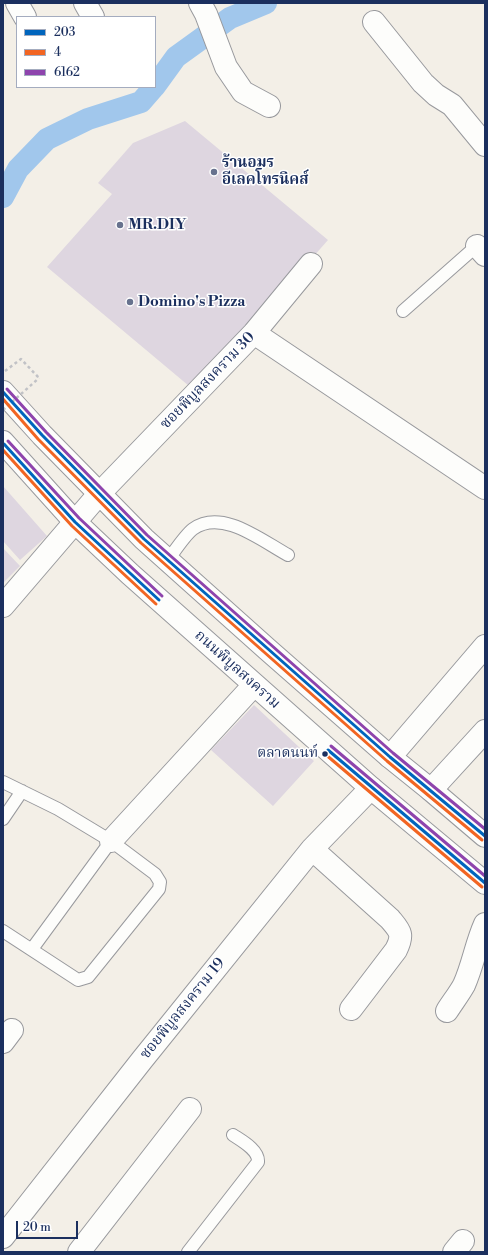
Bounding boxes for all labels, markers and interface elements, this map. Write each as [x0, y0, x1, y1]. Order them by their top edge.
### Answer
legend [16, 16, 156, 88]
text: 203 [54, 25, 75, 40]
text: 4 [54, 45, 61, 60]
text: 6162 [54, 65, 80, 80]
place label: ร้านอมร อีเลคโทรนิคส์ [222, 154, 309, 189]
marker: ร้านอมร อีเลคโทรนิคส์ [209, 167, 219, 177]
place label: MR.DIY [128, 216, 186, 234]
marker: MR.DIY [115, 220, 125, 230]
place label: Domino's Pizza [138, 293, 245, 311]
marker: Domino's Pizza [125, 297, 135, 307]
street label: ซอยพิบูลสงคราม 30 [157, 329, 259, 433]
street label: ถนนพิบูลสงคราม [190, 627, 284, 713]
place label: ตลาดนนท์ [257, 746, 318, 762]
marker: ตลาดนนท์ [320, 749, 330, 759]
street label: ซอยพิบูลสงคราม 19 [137, 955, 229, 1063]
scale bar [18, 1213, 80, 1239]
text: 20 m [23, 1220, 51, 1235]

